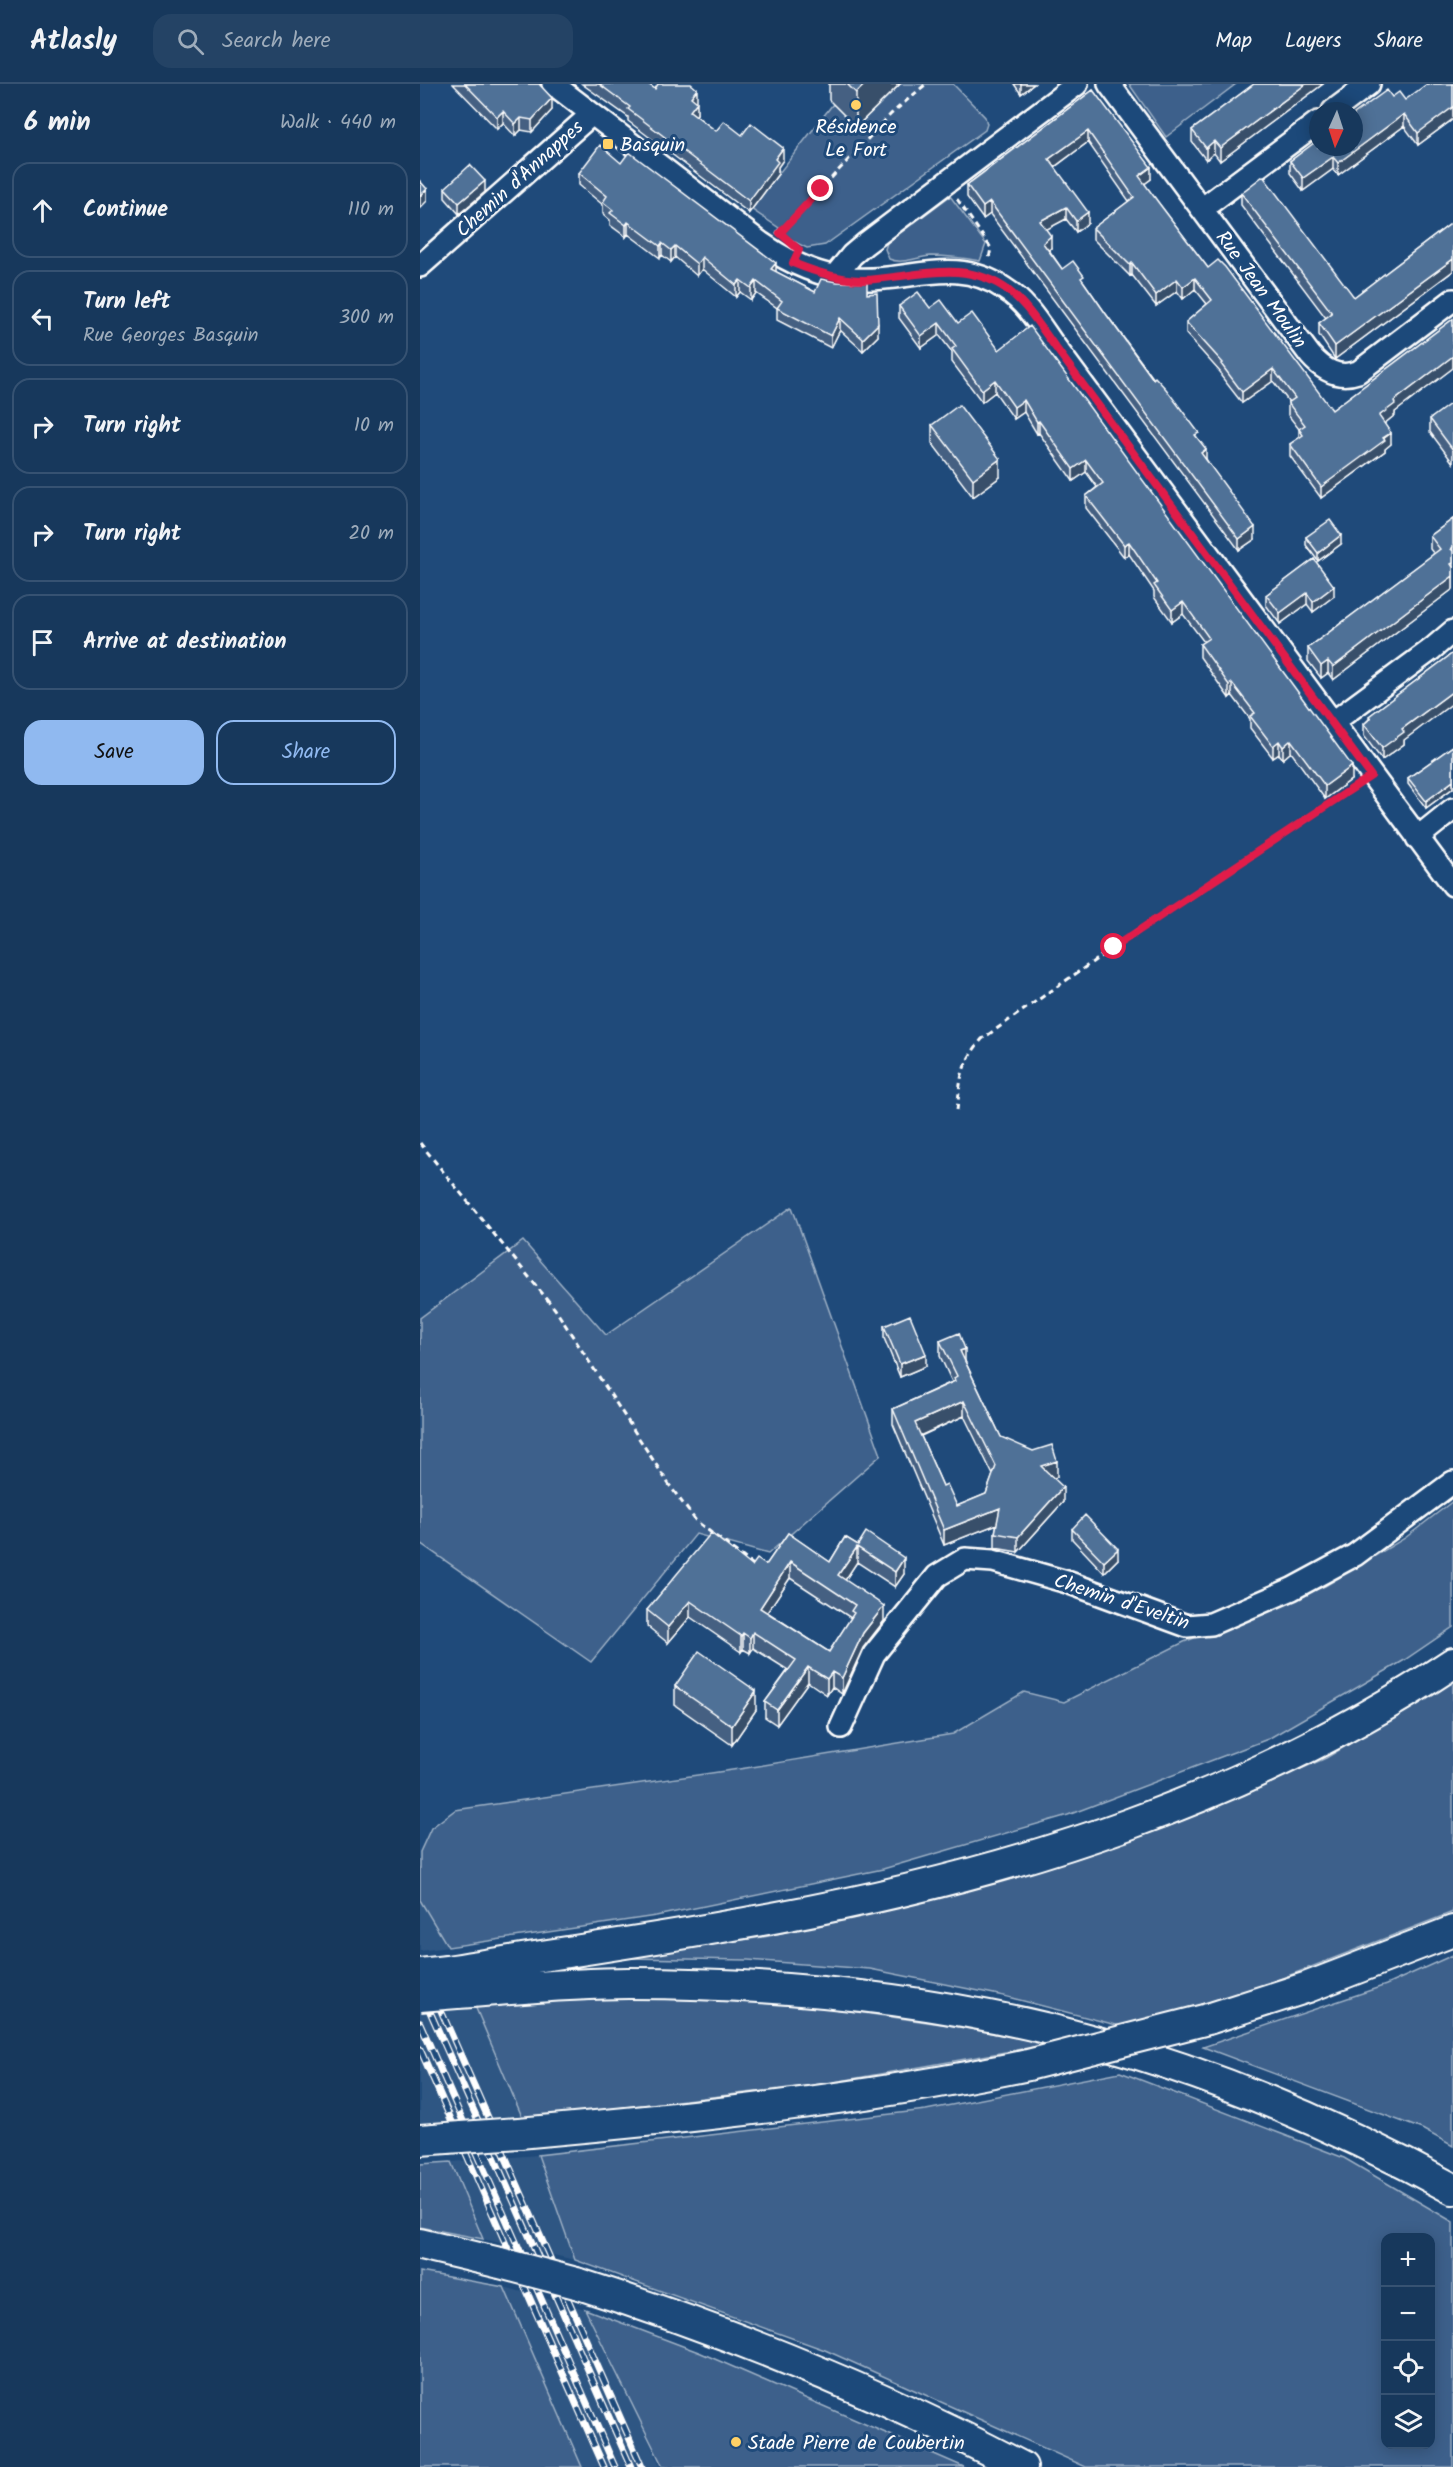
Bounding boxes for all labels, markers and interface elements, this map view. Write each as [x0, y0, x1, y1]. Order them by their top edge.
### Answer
search box [153, 14, 573, 68]
text: Atlasly [30, 19, 117, 64]
text: Search here [222, 24, 331, 59]
icon: search [174, 25, 207, 58]
text: Map [1215, 25, 1252, 58]
text: Layers [1285, 25, 1341, 58]
text: Share [1374, 25, 1423, 58]
marker: Résidence Le Fort [849, 98, 863, 112]
text: 6 min [24, 102, 91, 144]
north arrow [1309, 102, 1363, 156]
text: Walk · 440 m [280, 107, 396, 139]
place label: Résidence Le Fort [815, 112, 897, 167]
street label: Chemin d'Annappes [449, 113, 592, 246]
place label: Basquin [620, 130, 685, 162]
marker: Basquin [601, 137, 615, 151]
route end [807, 175, 833, 201]
text: Continue [83, 193, 168, 228]
icon: ahead [26, 194, 59, 227]
text: 110 m [348, 194, 394, 226]
street label: Rue Jean Moulin [1206, 224, 1314, 356]
text: Turn left [83, 285, 170, 320]
icon: left [26, 302, 59, 335]
text: 300 m [339, 302, 394, 334]
text: Rue Georges Basquin [83, 320, 258, 352]
text: Turn right [83, 409, 181, 444]
icon: right [26, 410, 59, 443]
text: 10 m [354, 410, 394, 442]
text: Turn right [83, 517, 181, 552]
icon: right [26, 518, 59, 551]
text: 20 m [348, 518, 394, 550]
text: Arrive at destination [83, 625, 286, 660]
icon: arrive [26, 626, 59, 659]
button: Save [24, 720, 204, 785]
button: Share [216, 720, 396, 785]
route start [1100, 933, 1126, 959]
street label: Chemin d'Eveltin [1049, 1566, 1193, 1640]
map controls [1381, 2233, 1435, 2449]
button: + [1381, 2233, 1435, 2287]
button: − [1381, 2287, 1435, 2341]
button: locate [1381, 2341, 1435, 2395]
button: layers [1381, 2395, 1435, 2449]
place label: Stade Pierre de Coubertin [748, 2428, 965, 2460]
marker: Stade Pierre de Coubertin [729, 2435, 743, 2449]

